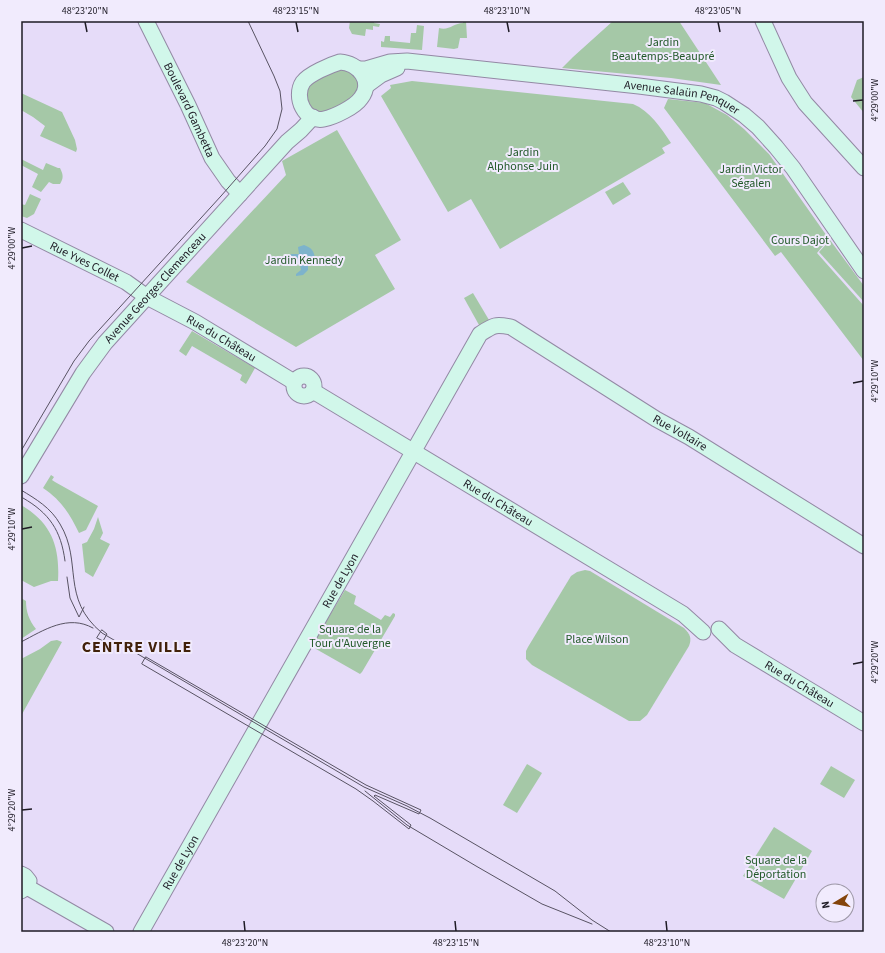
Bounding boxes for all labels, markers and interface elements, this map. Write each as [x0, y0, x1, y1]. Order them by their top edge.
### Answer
text: 48°23'20"N [62, 4, 108, 18]
text: 48°23'15"N [273, 4, 319, 18]
text: 48°23'10"N [484, 4, 530, 18]
text: 48°23'05"N [695, 4, 741, 18]
park label: Jardin Beautemps-Beaupré [612, 34, 714, 65]
street label: Boulevard Gambetta [160, 60, 219, 160]
street label: Avenue Salaün Penquer [623, 76, 744, 119]
text: 4°29'00"W [868, 78, 882, 121]
park label: Jardin Alphonse Juin [487, 144, 559, 175]
park label: Jardin Victor Ségalen [719, 161, 784, 192]
text: 4°29'00"W [5, 226, 19, 269]
street label: Avenue Georges Clemenceau [100, 228, 210, 347]
park label: Cours Dajot [771, 232, 829, 249]
street label: Rue Yves Collet [47, 237, 122, 286]
park label: Jardin Kennedy [265, 252, 344, 269]
street label: Rue du Château [183, 311, 260, 366]
text: 4°29'10"W [868, 359, 882, 402]
street label: Rue Voltaire [650, 410, 711, 455]
street label: Rue du Château [460, 475, 536, 530]
text: 4°29'10"W [5, 507, 19, 550]
street label: Rue de Lyon [318, 550, 363, 611]
park label: Square de la Tour d'Auvergne [309, 621, 391, 652]
park label: Place Wilson [565, 631, 629, 648]
district label: CENTRE VILLE [82, 636, 192, 658]
text: 4°29'20"W [868, 640, 882, 683]
street label: Rue du Château [761, 656, 838, 712]
text: 4°29'20"W [5, 788, 19, 831]
street label: Rue de Lyon [158, 832, 203, 893]
park label: Square de la Déportation [745, 852, 807, 883]
north arrow [815, 883, 855, 923]
text: N [818, 900, 834, 910]
text: 48°23'20"N [222, 936, 268, 950]
text: 48°23'15"N [433, 936, 479, 950]
text: 48°23'10"N [644, 936, 690, 950]

